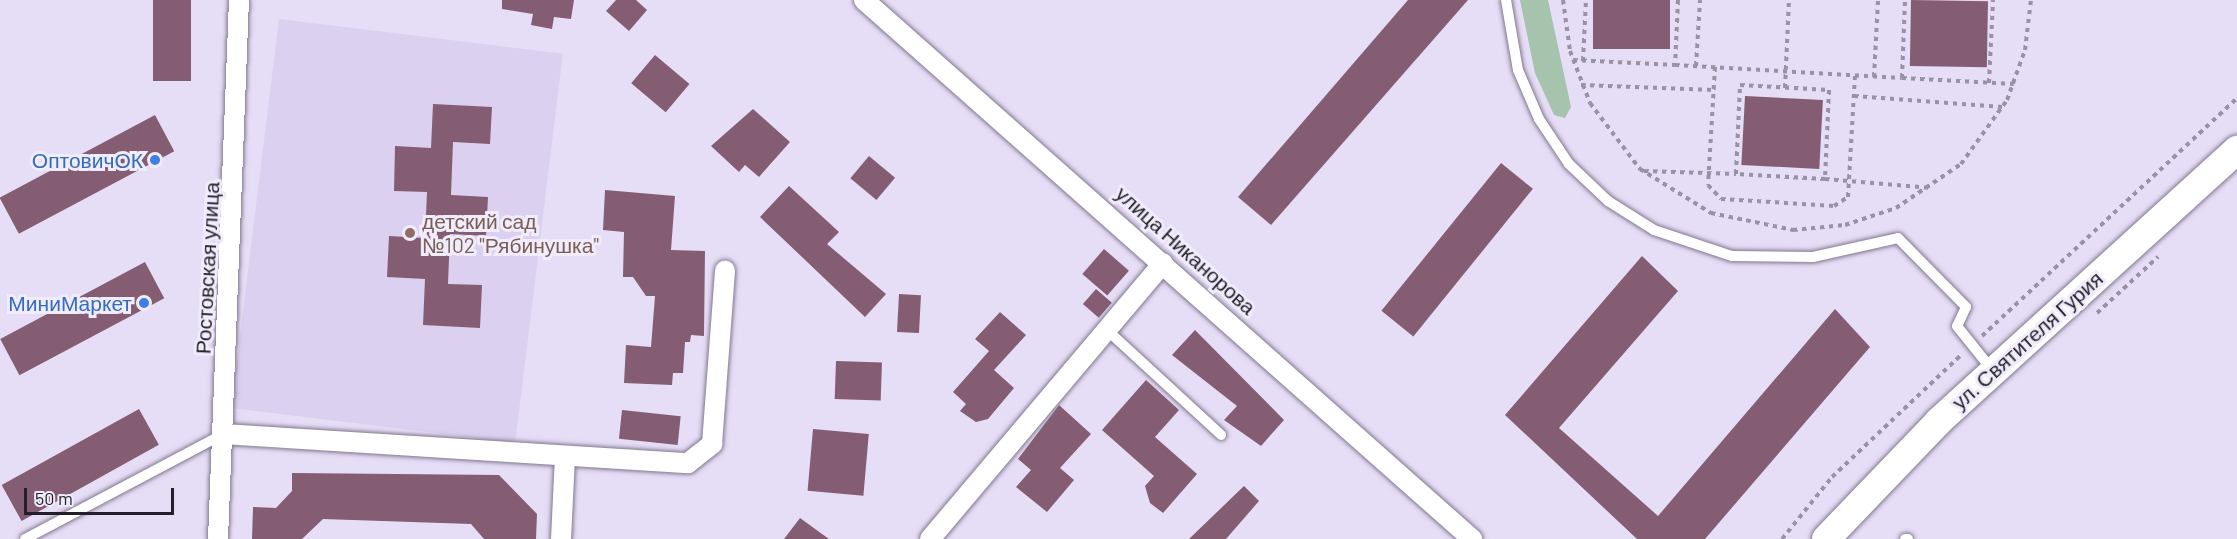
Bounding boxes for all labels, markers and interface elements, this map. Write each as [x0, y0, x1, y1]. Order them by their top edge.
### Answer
place label: ОптовичОК [32, 147, 143, 173]
marker: ОптовичОК [148, 153, 162, 167]
street label: Ростовская улица [190, 181, 224, 355]
street label: улица Никанорова [1111, 181, 1261, 319]
place label: детский сад №102 "Рябинушка" [422, 208, 599, 258]
marker: детский сад №102 "Рябинушка" [403, 226, 417, 240]
street label: ул. Святителя Гурия [1946, 266, 2108, 414]
place label: МиниМаркет [8, 290, 132, 316]
marker: МиниМаркет [137, 296, 151, 310]
scale bar [27, 476, 177, 514]
text: 50 m [35, 487, 73, 509]

